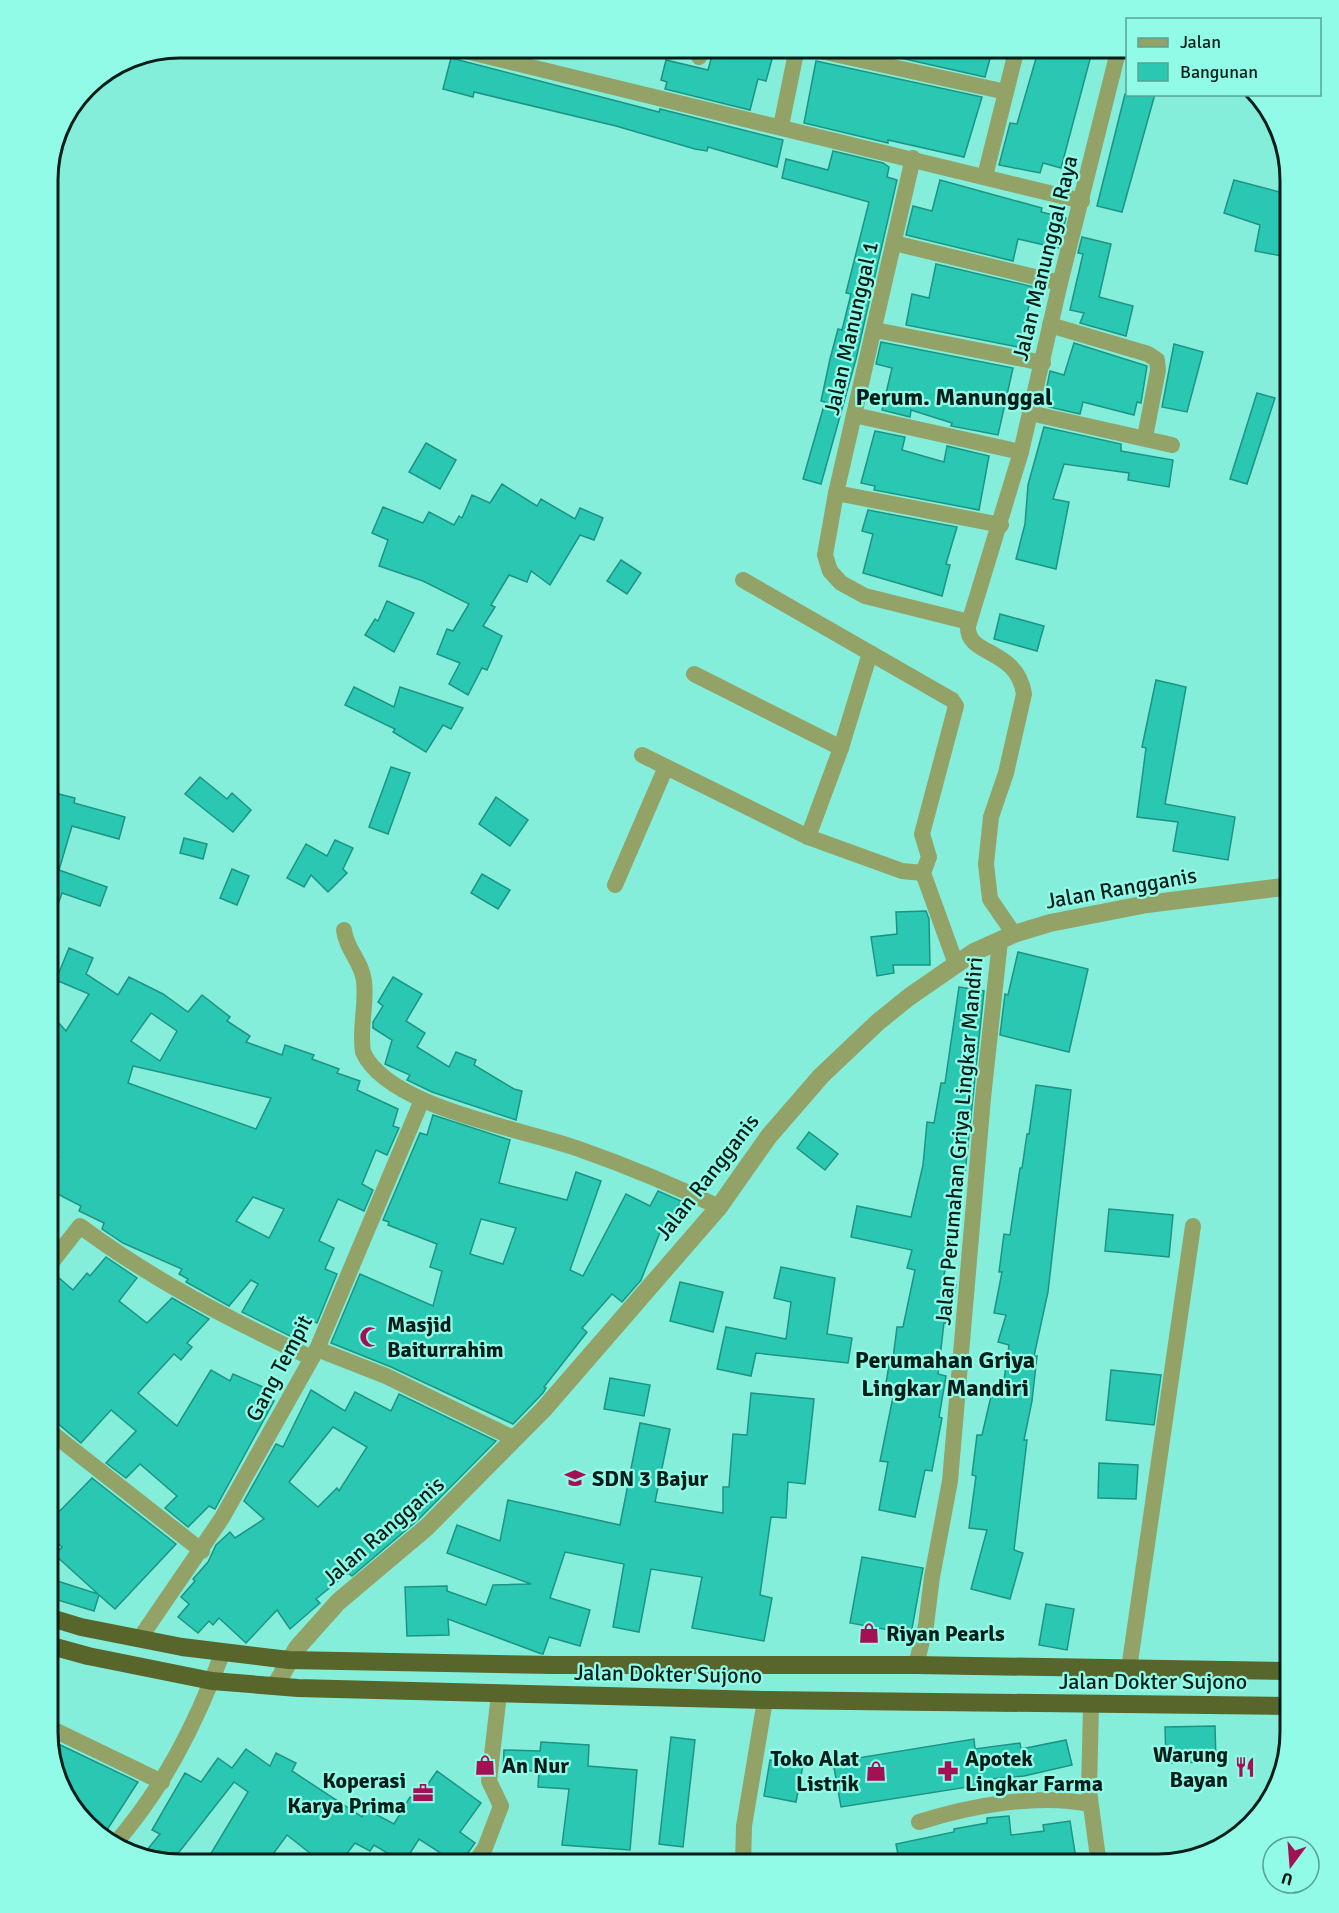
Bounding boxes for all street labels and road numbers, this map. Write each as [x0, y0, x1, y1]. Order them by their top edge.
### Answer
street label: Jalan Manunggal Raya [1006, 153, 1084, 363]
street label: Jalan Manunggal 1 [818, 239, 884, 417]
street label: Jalan Rangganis [1043, 861, 1199, 915]
street label: Jalan Perumahan Griya Lingkar Mandiri [929, 956, 989, 1326]
street label: Jalan Rangganis [649, 1108, 765, 1246]
street label: Gang Tempit [240, 1310, 318, 1426]
street label: Jalan Rangganis [316, 1471, 450, 1591]
street label: Jalan Dokter Sujono [574, 1659, 762, 1689]
street label: Jalan Dokter Sujono [1059, 1668, 1247, 1695]

